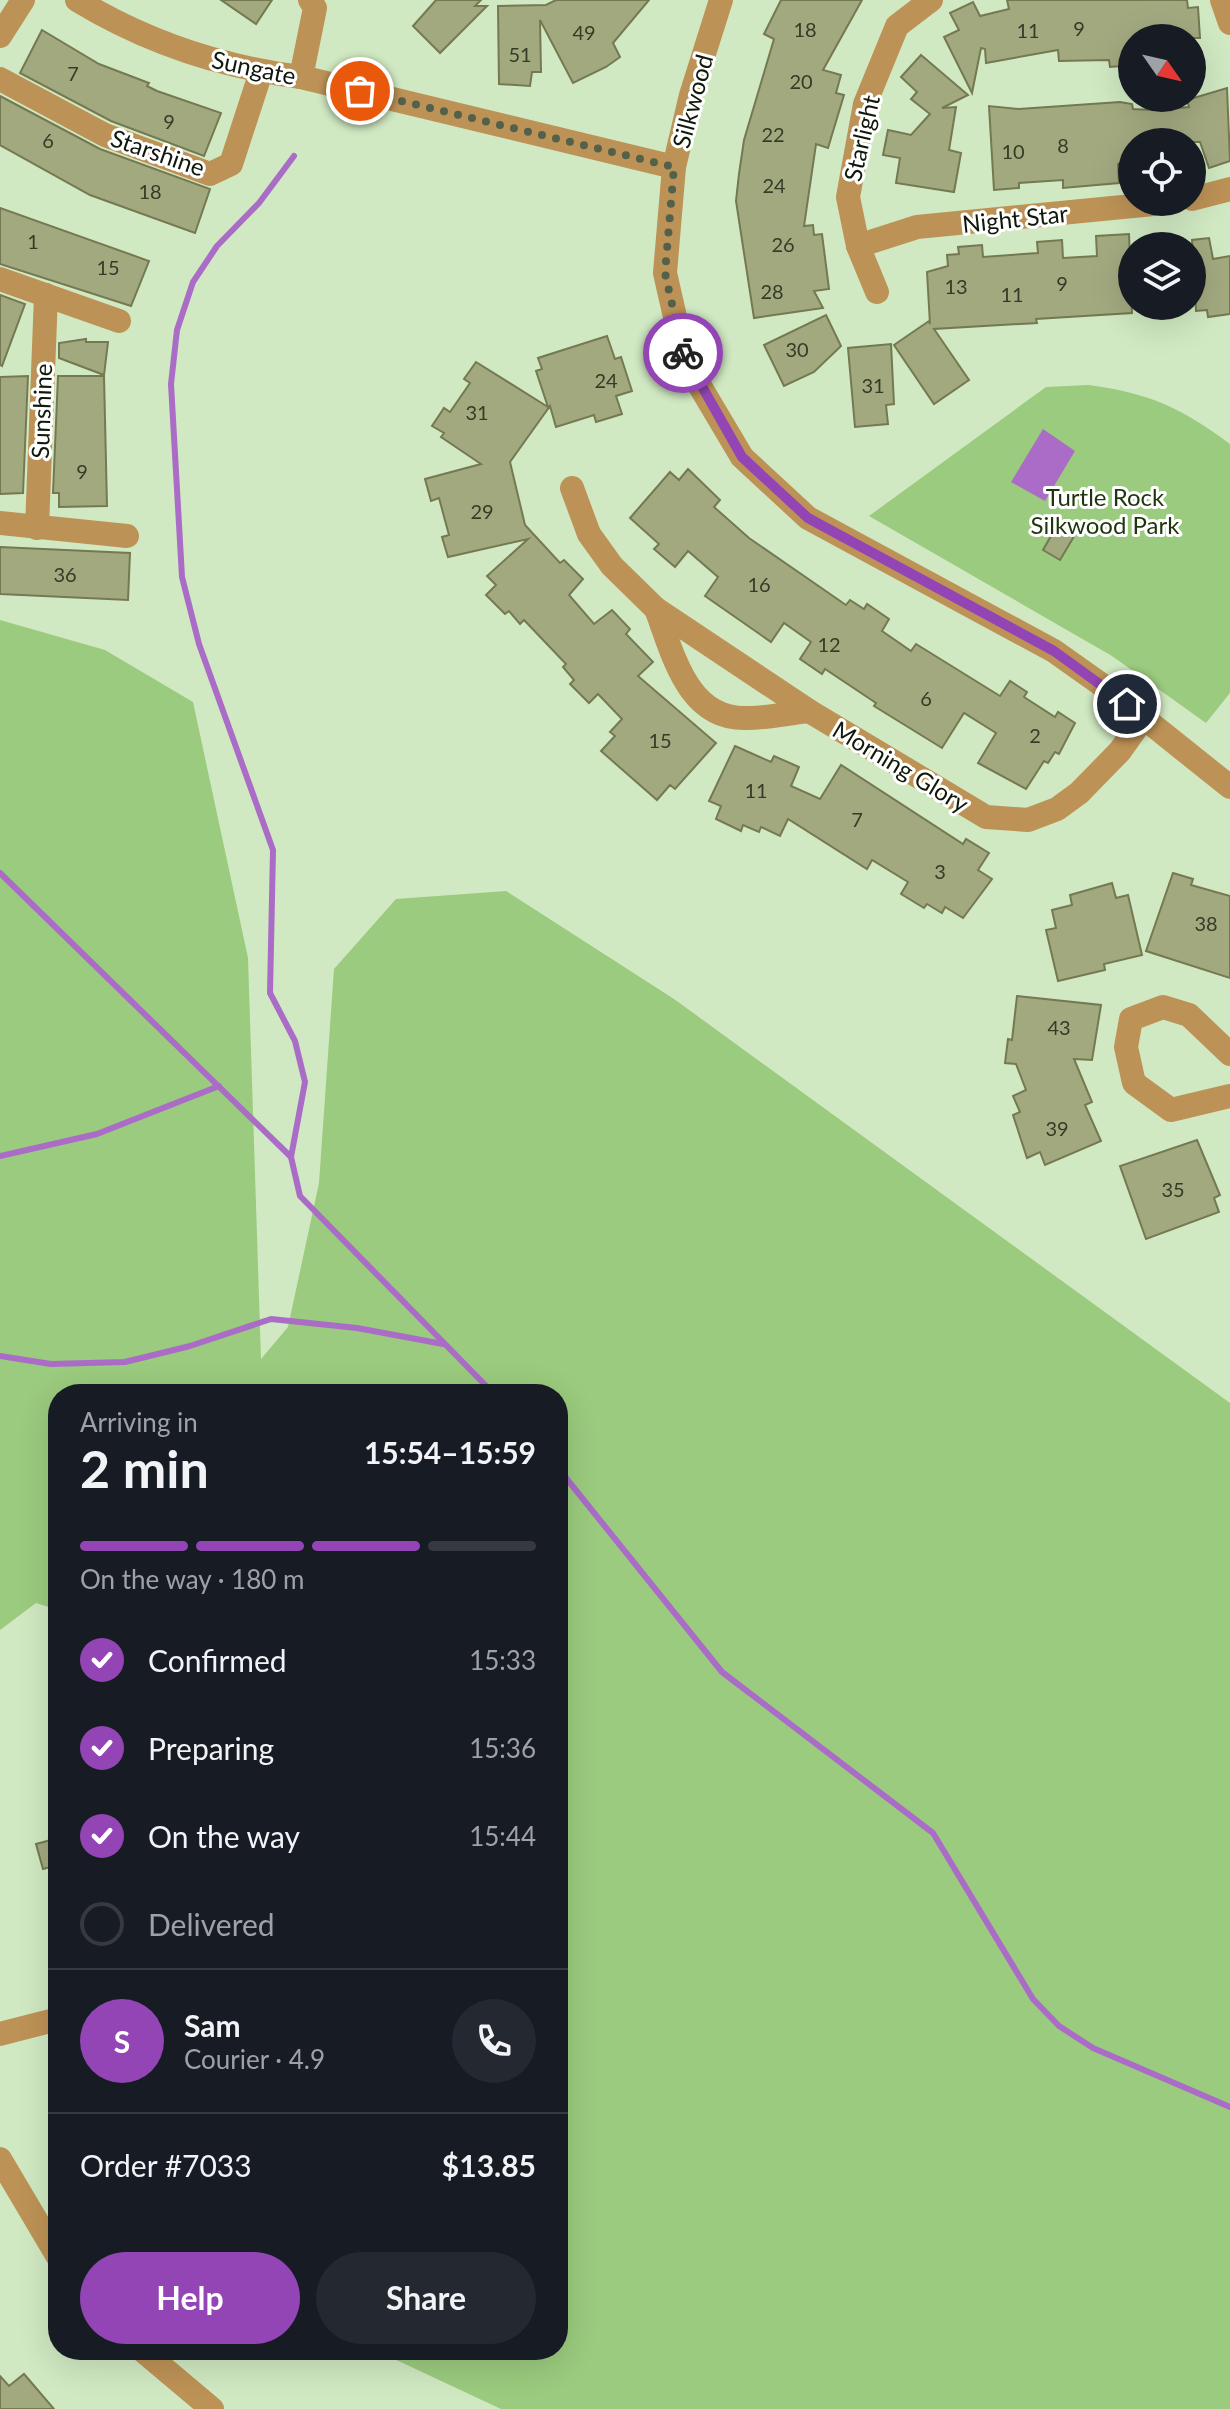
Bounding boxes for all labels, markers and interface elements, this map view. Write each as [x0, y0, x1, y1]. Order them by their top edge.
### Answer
house number: 9 [1073, 16, 1085, 40]
house number: 18 [793, 17, 817, 41]
house number: 11 [1016, 18, 1040, 42]
house number: 49 [572, 20, 596, 44]
north arrow [1118, 24, 1206, 112]
map controls [1118, 24, 1206, 320]
house number: 51 [508, 42, 532, 66]
street label: Sungate [209, 44, 299, 90]
street label: Silkwood [666, 51, 718, 151]
pin [326, 57, 394, 125]
house number: 7 [67, 61, 79, 85]
icon: bag [338, 69, 382, 113]
house number: 20 [789, 69, 813, 93]
street label: Starlight [837, 92, 885, 184]
house number: 9 [163, 109, 175, 133]
street label: Starshine [107, 122, 209, 182]
house number: 22 [761, 122, 785, 146]
house number: 6 [42, 128, 54, 152]
button: locate [1118, 128, 1206, 216]
house number: 8 [1057, 133, 1069, 157]
house number: 10 [1001, 139, 1025, 163]
house number: 24 [762, 173, 786, 197]
house number: 18 [138, 179, 162, 203]
street label: Night Star [961, 198, 1070, 238]
house number: 1 [27, 229, 39, 253]
house number: 26 [771, 232, 795, 256]
button: layers [1118, 232, 1206, 320]
house number: 15 [96, 255, 120, 279]
house number: 9 [1056, 271, 1068, 295]
house number: 13 [944, 274, 968, 298]
house number: 28 [760, 279, 784, 303]
house number: 11 [1000, 282, 1024, 306]
courier [643, 313, 723, 393]
icon: bike [661, 331, 705, 375]
house number: 30 [785, 337, 809, 361]
street label: Sunshine [25, 363, 57, 459]
house number: 24 [594, 368, 618, 392]
house number: 31 [861, 373, 885, 397]
house number: 31 [465, 400, 489, 424]
house number: 9 [76, 459, 88, 483]
park label: Turtle Rock Silkwood Park [1031, 482, 1180, 539]
house number: 29 [470, 499, 494, 523]
house number: 36 [53, 562, 77, 586]
house number: 16 [747, 572, 771, 596]
house number: 12 [817, 632, 841, 656]
pin [1093, 670, 1161, 738]
icon: home [1105, 682, 1149, 726]
house number: 6 [920, 686, 932, 710]
street label: Morning Glory [828, 714, 975, 818]
house number: 2 [1029, 723, 1041, 747]
house number: 15 [648, 728, 672, 752]
house number: 11 [744, 778, 768, 802]
house number: 7 [851, 807, 863, 831]
house number: 3 [934, 859, 946, 883]
house number: 38 [1194, 911, 1218, 935]
house number: 43 [1047, 1015, 1071, 1039]
house number: 39 [1045, 1116, 1069, 1140]
house number: 35 [1161, 1177, 1185, 1201]
text: Arriving in [80, 1406, 198, 1438]
text: 15:54–15:59 [364, 1434, 536, 1470]
text: 2 min [80, 1437, 209, 1499]
text: On the way · 180 m [80, 1563, 304, 1595]
icon: check [80, 1638, 124, 1682]
text: Confirmed [148, 1642, 287, 1678]
text: 15:33 [469, 1644, 536, 1676]
icon: check [80, 1726, 124, 1770]
text: Preparing [148, 1730, 274, 1766]
text: 15:36 [469, 1732, 536, 1764]
icon: check [80, 1814, 124, 1858]
text: On the way [148, 1818, 300, 1854]
text: 15:44 [469, 1820, 536, 1852]
text: Delivered [148, 1906, 275, 1942]
button: phone [452, 1999, 536, 2083]
text: Sam [184, 2007, 241, 2043]
text: S [114, 2023, 130, 2059]
text: Courier · 4.9 [184, 2043, 325, 2075]
text: Order #7033 [80, 2147, 252, 2183]
text: $13.85 [442, 2147, 536, 2183]
button: Help [80, 2252, 300, 2344]
button: Share [316, 2252, 536, 2344]

